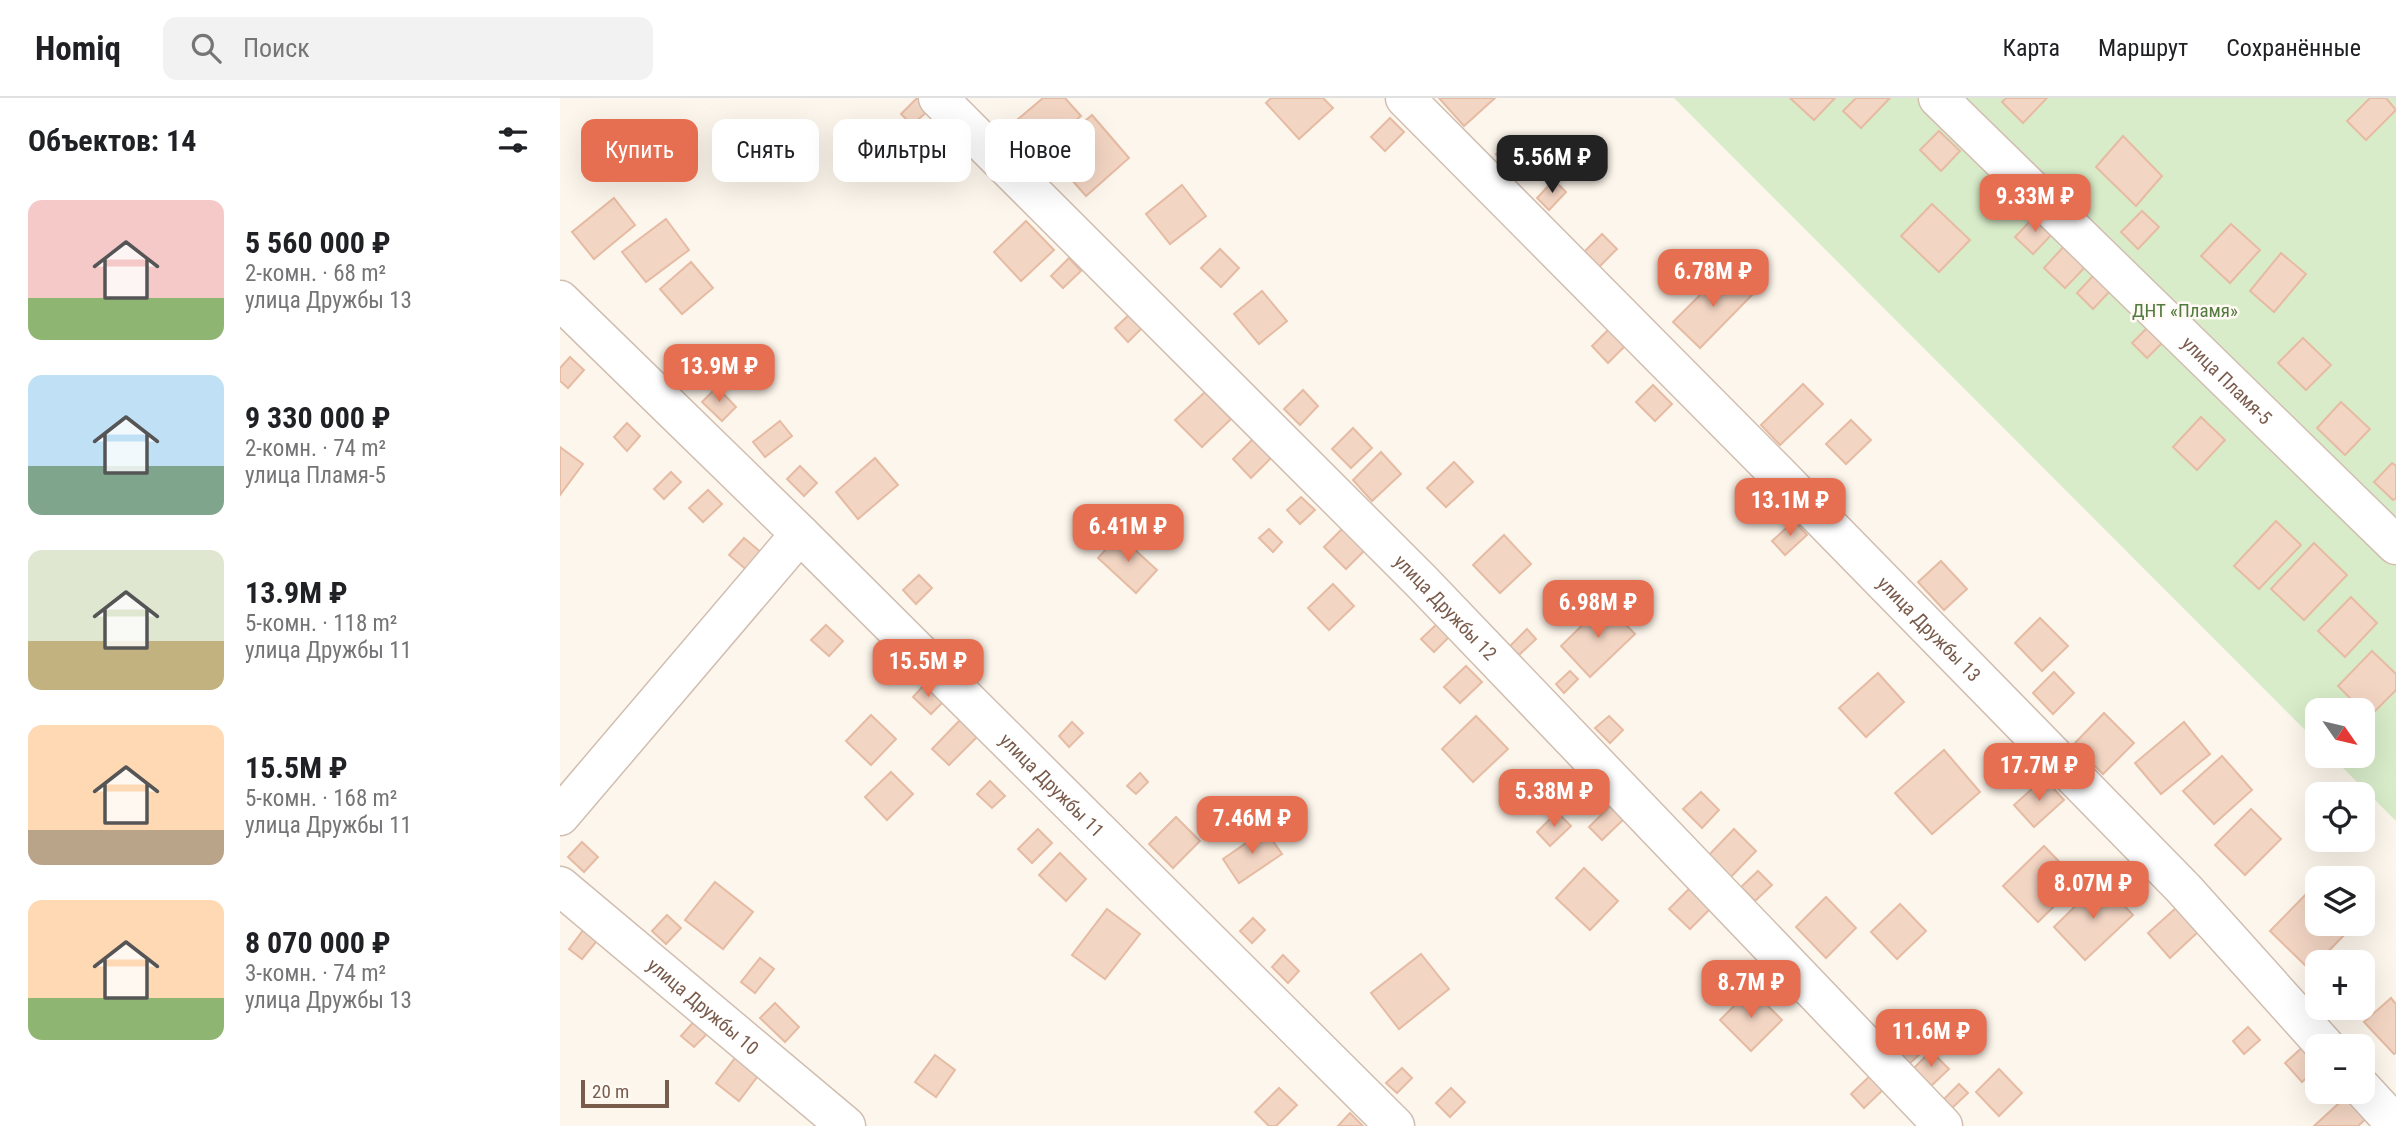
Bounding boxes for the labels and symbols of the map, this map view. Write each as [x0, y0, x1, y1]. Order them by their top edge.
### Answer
pin: 5.56M ₽ [1487, 136, 1617, 195]
pin: 9.33M ₽ [1970, 174, 2100, 234]
pin: 6.78M ₽ [1648, 250, 1778, 309]
park label: ДНТ «Пламя» [2132, 299, 2238, 322]
street label: улица Пламя-5 [2177, 331, 2277, 429]
pin: 13.9M ₽ [654, 344, 784, 404]
pin: 13.1M ₽ [1725, 478, 1855, 538]
pin: 6.41M ₽ [1063, 504, 1193, 564]
street label: улица Дружбы 12 [1389, 549, 1502, 665]
street label: улица Дружбы 13 [1873, 571, 1986, 686]
pin: 6.98M ₽ [1533, 580, 1663, 640]
pin: 15.5M ₽ [863, 640, 993, 699]
north arrow [2305, 698, 2375, 768]
street label: улица Дружбы 11 [995, 728, 1109, 842]
pin: 17.7M ₽ [1974, 744, 2104, 803]
pin: 5.38M ₽ [1489, 770, 1619, 829]
pin: 7.46M ₽ [1187, 796, 1317, 856]
pin: 8.07M ₽ [2028, 862, 2158, 921]
street label: улица Дружбы 10 [643, 953, 764, 1059]
pin: 8.7M ₽ [1694, 960, 1808, 1020]
pin: 11.6M ₽ [1866, 1010, 1996, 1069]
scale bar [581, 1077, 668, 1109]

